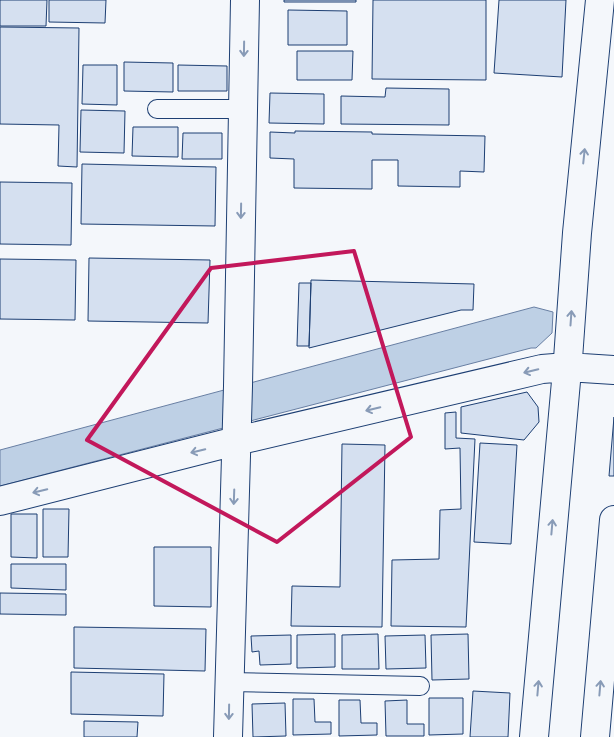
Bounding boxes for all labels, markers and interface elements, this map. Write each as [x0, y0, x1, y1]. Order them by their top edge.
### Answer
one-way arrow [239, 40, 249, 56]
one-way arrow [580, 148, 589, 164]
one-way arrow [236, 202, 246, 219]
one-way arrow [566, 310, 575, 326]
one-way arrow [523, 367, 539, 376]
one-way arrow [365, 405, 381, 414]
one-way arrow [190, 447, 206, 456]
one-way arrow [33, 486, 49, 496]
one-way arrow [230, 489, 239, 505]
one-way arrow [548, 519, 557, 535]
one-way arrow [533, 681, 543, 697]
one-way arrow [595, 681, 604, 697]
one-way arrow [224, 704, 234, 720]

